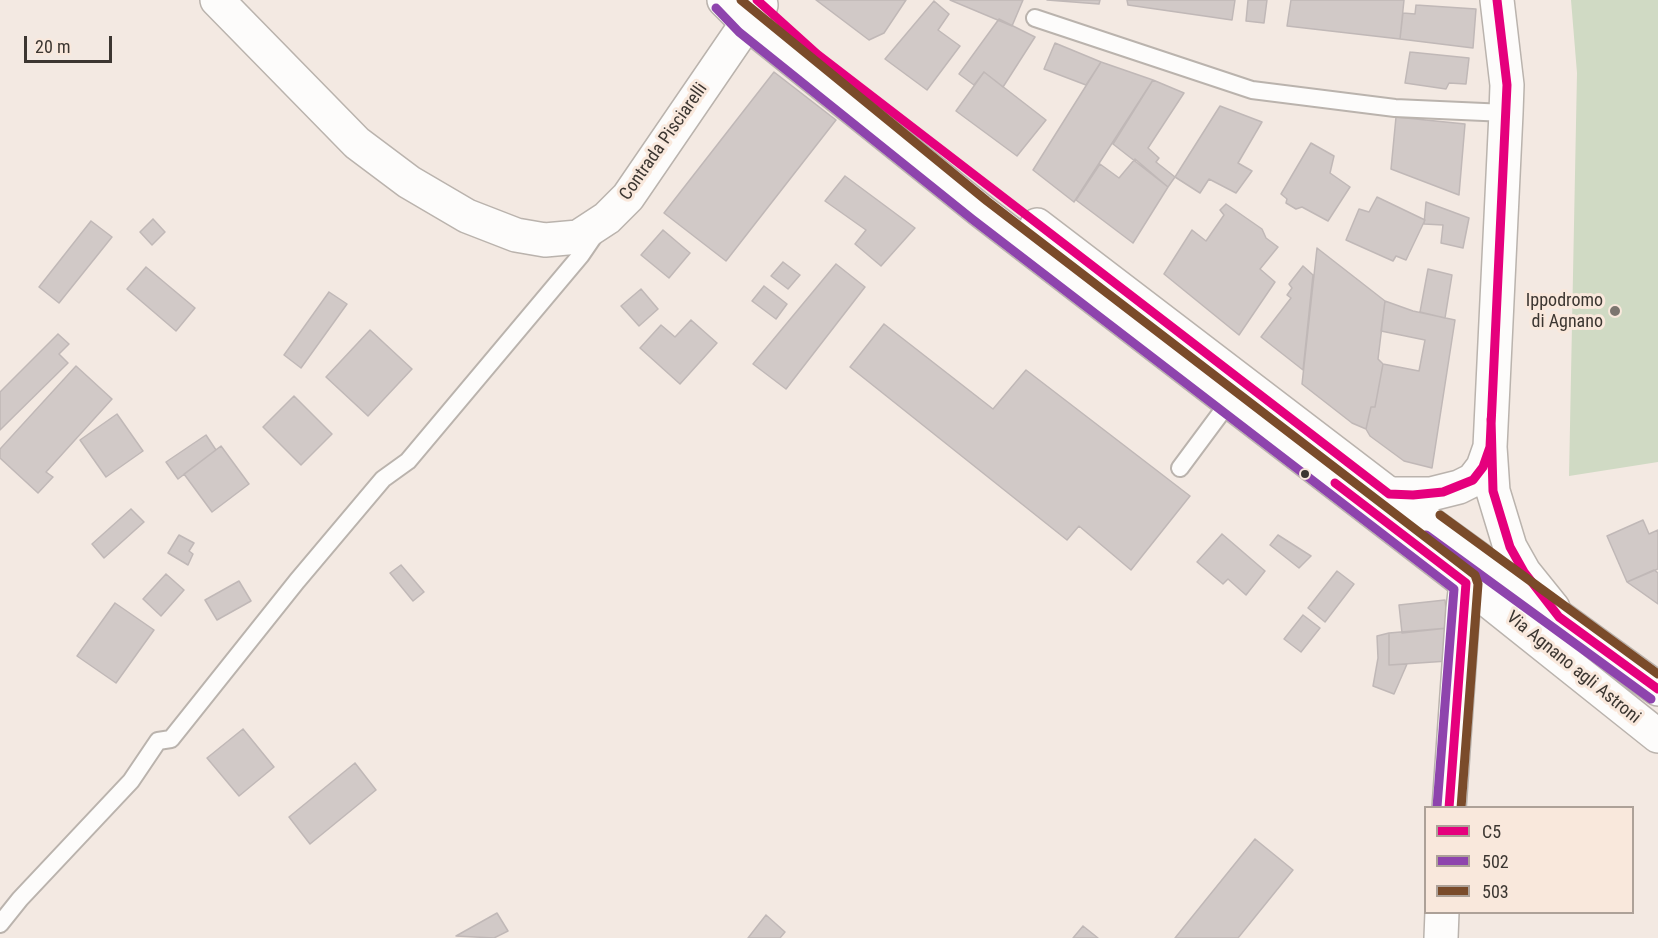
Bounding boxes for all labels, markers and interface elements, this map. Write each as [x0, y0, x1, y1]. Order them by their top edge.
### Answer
scale bar [27, 24, 116, 62]
text: 20 m [35, 36, 70, 57]
street label: Contrada Pisciarelli [616, 79, 712, 205]
place label: Ippodromo di Agnano [1526, 290, 1603, 332]
marker: Ippodromo di Agnano [1608, 304, 1622, 318]
unlabelled marker [1299, 468, 1311, 480]
street label: Via Agnano agli Astroni [1502, 607, 1644, 729]
legend [1424, 806, 1634, 914]
text: C5 [1482, 821, 1501, 842]
text: 502 [1482, 851, 1509, 872]
text: 503 [1482, 881, 1509, 902]

